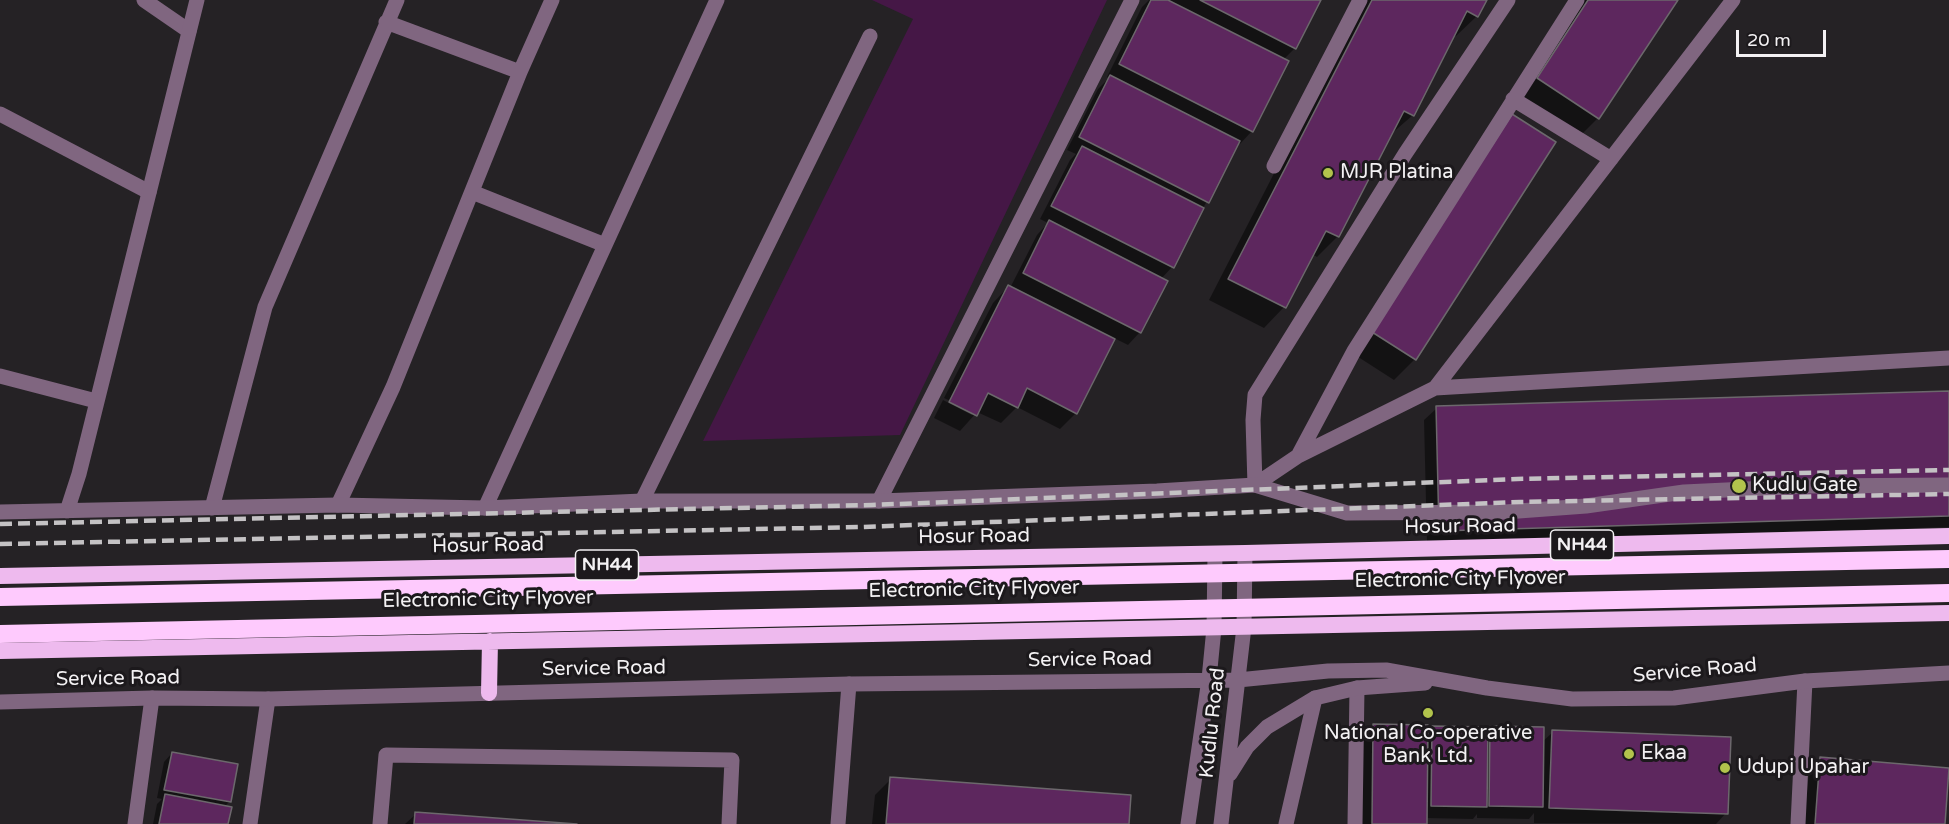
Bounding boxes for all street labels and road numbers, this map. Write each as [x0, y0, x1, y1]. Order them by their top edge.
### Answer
street label: Hosur Road [1404, 514, 1516, 540]
street label: Hosur Road [918, 524, 1030, 550]
road number: NH44 [1550, 530, 1614, 560]
street label: Hosur Road [432, 533, 544, 559]
road number: NH44 [576, 550, 638, 580]
street label: Electronic City Flyover [1354, 566, 1566, 594]
street label: Electronic City Flyover [868, 576, 1080, 604]
street label: Electronic City Flyover [382, 586, 594, 614]
street label: Service Road [1028, 647, 1152, 673]
street label: Service Road [1632, 654, 1758, 688]
street label: Service Road [542, 656, 666, 682]
street label: Service Road [56, 666, 180, 692]
street label: Kudlu Road [1195, 667, 1231, 779]

